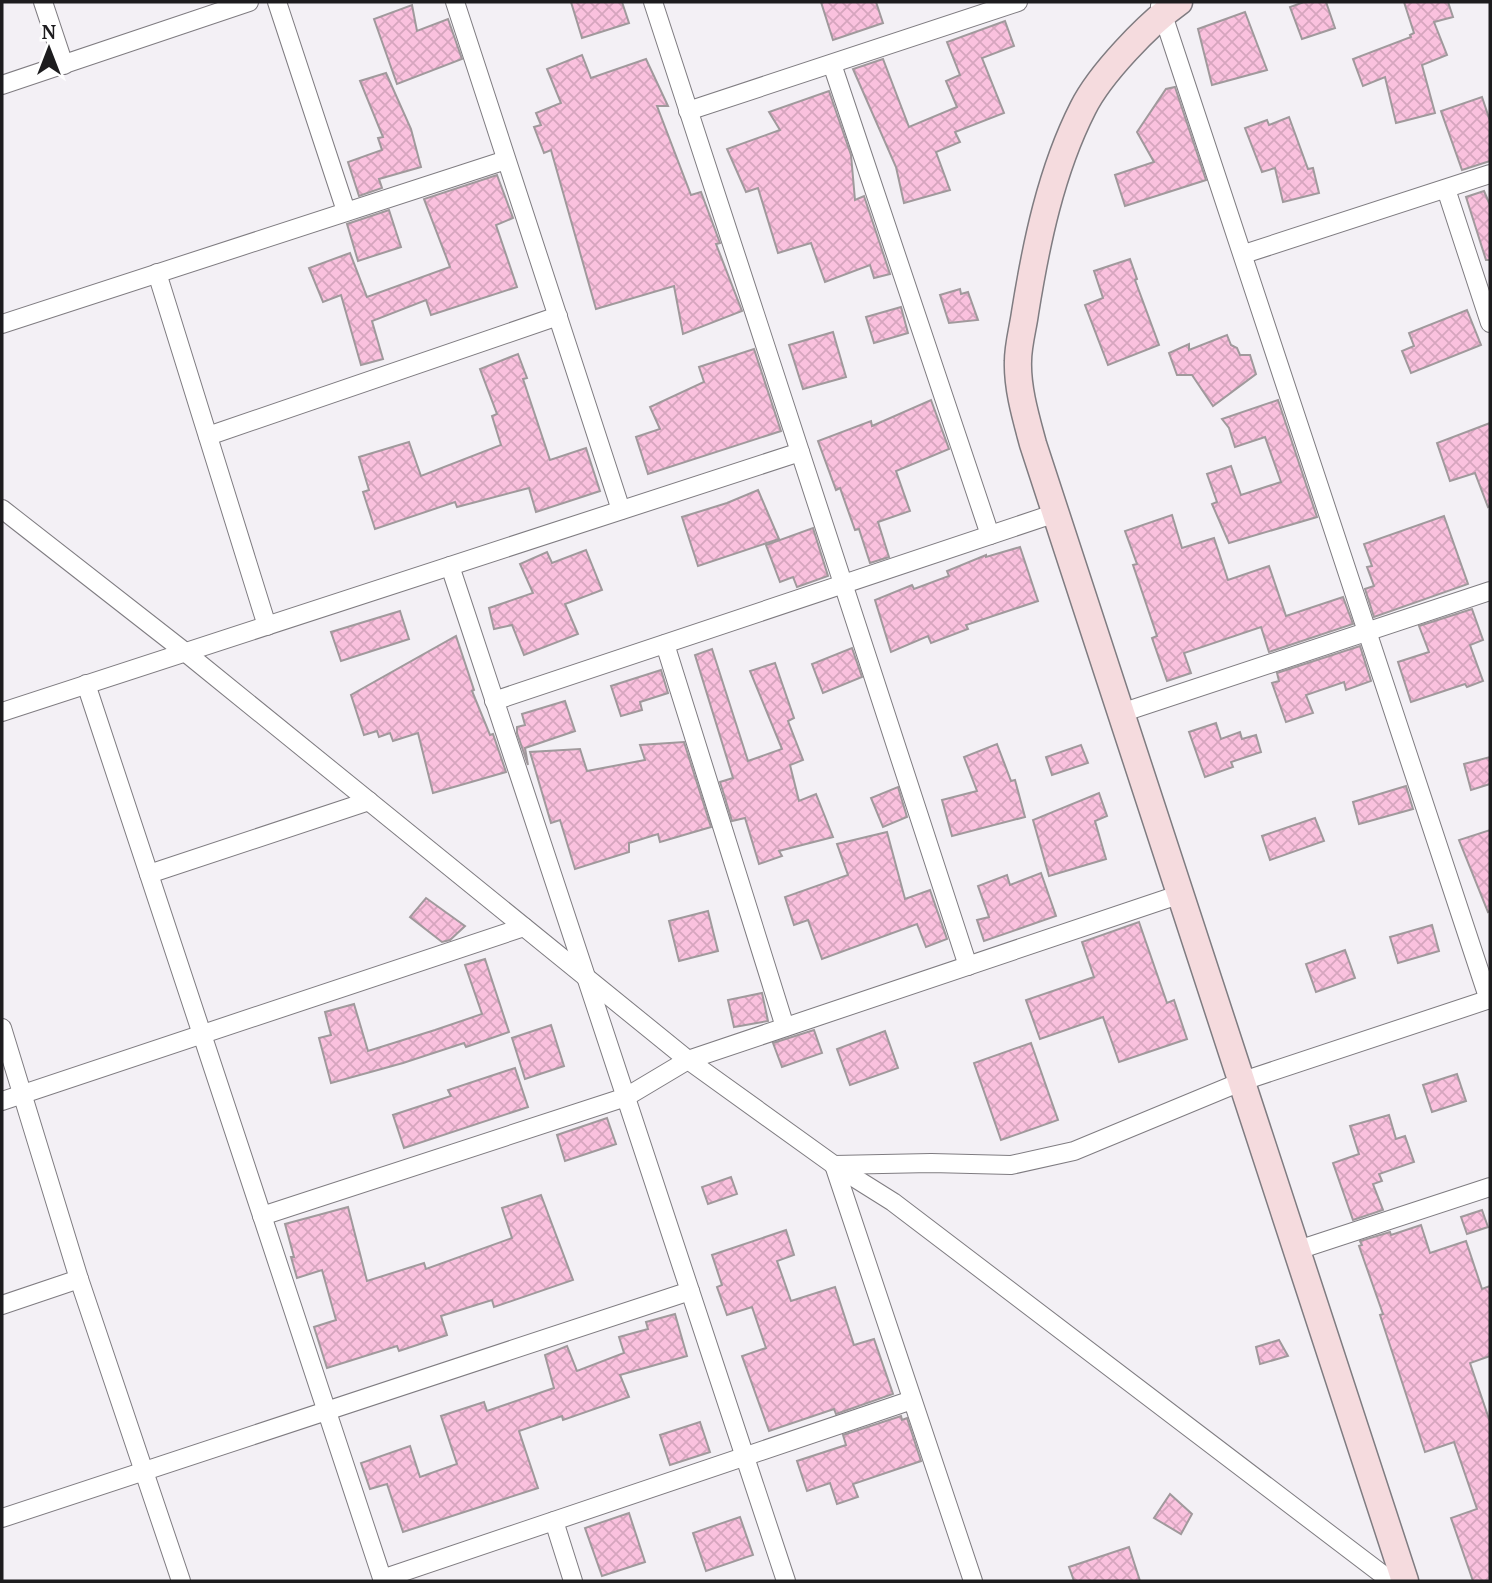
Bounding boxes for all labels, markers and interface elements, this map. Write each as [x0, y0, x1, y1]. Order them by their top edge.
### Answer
north arrow [14, 14, 84, 84]
text: N [42, 19, 57, 44]

